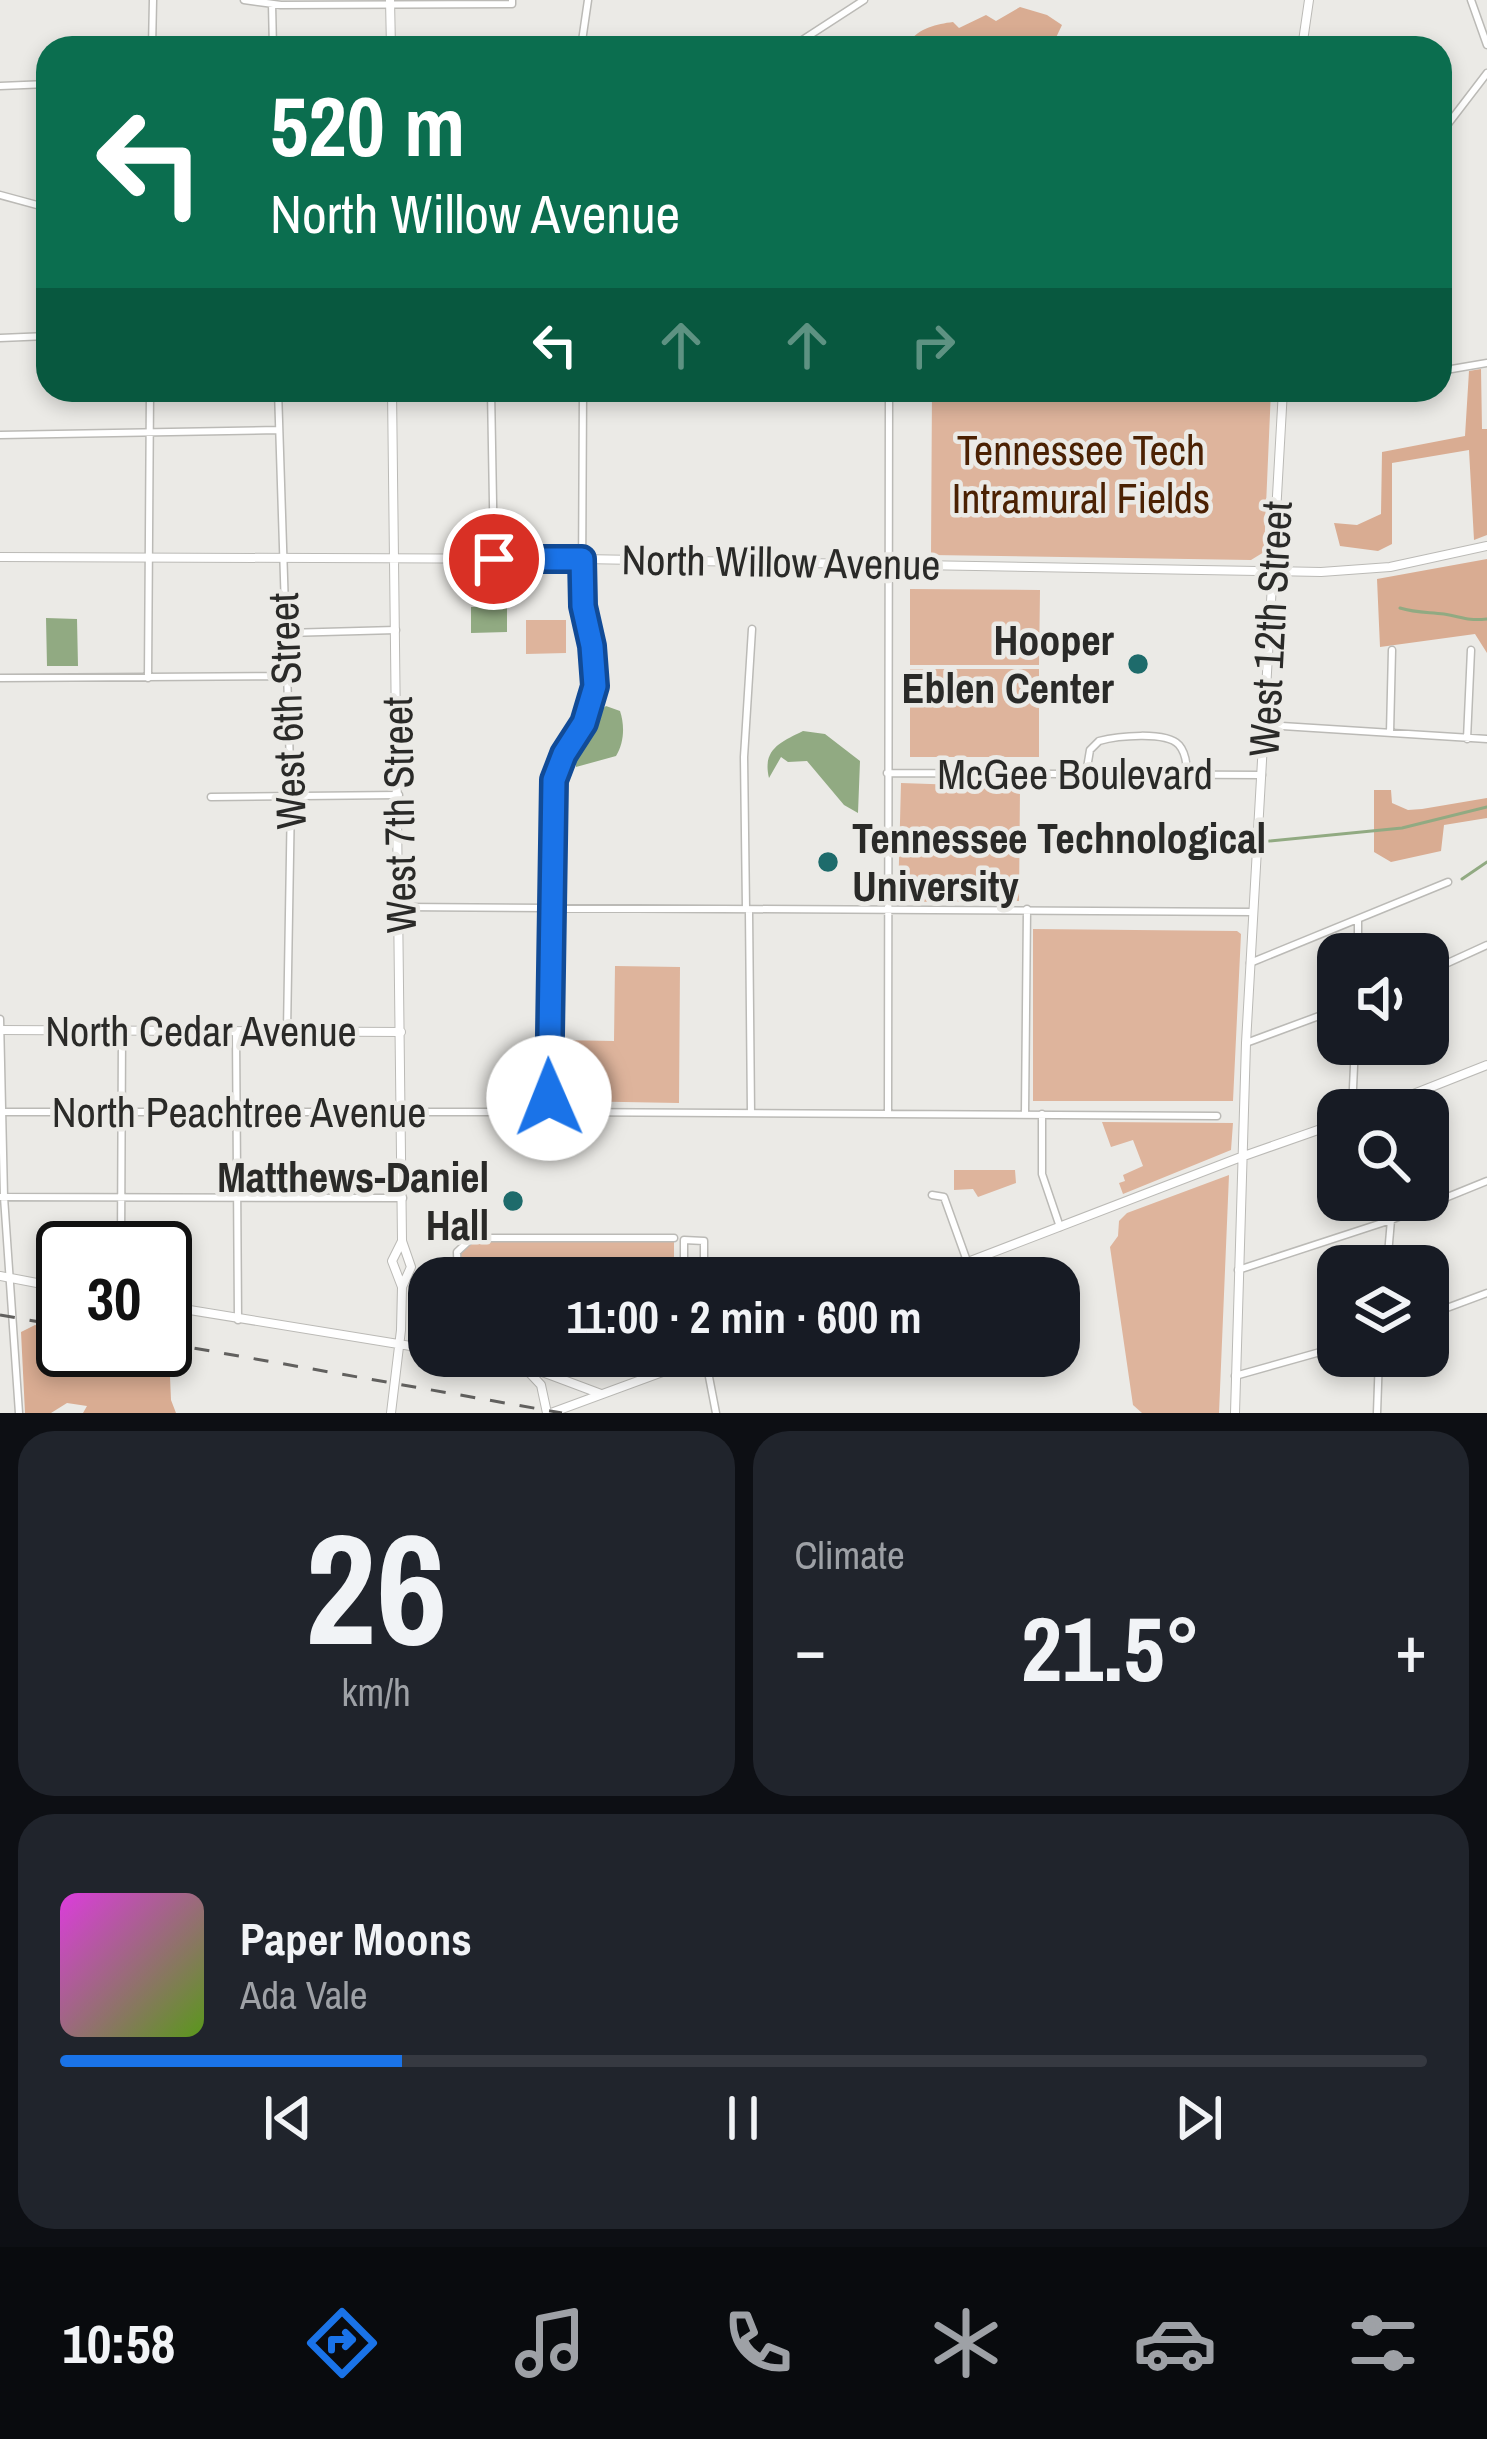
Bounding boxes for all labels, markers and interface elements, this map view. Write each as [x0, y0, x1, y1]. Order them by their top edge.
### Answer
text: 520 m [270, 69, 465, 182]
icon: left [72, 84, 228, 240]
text: North Willow Avenue [270, 177, 680, 250]
icon: left [522, 312, 588, 378]
icon: ahead [648, 312, 714, 378]
icon: ahead [774, 312, 840, 378]
icon: right [900, 312, 966, 378]
park label: Tennessee Tech Intramural Fields [952, 422, 1210, 526]
street label: West 12th Street [1235, 500, 1305, 758]
pin [443, 508, 545, 610]
icon: arrive [461, 526, 527, 592]
street label: North Willow Avenue [621, 531, 941, 593]
street label: West 6th Street [255, 592, 319, 830]
place label: Hooper Eblen Center [902, 612, 1115, 716]
marker: Hooper Eblen Center [1125, 651, 1151, 677]
street label: West 7th Street [369, 696, 429, 934]
street label: McGee Boulevard [937, 746, 1213, 802]
place label: Tennessee Technological University [852, 810, 1266, 914]
marker: Tennessee Technological University [815, 849, 841, 875]
map controls [1317, 933, 1449, 1377]
button: sound [1317, 933, 1449, 1065]
street label: North Cedar Avenue [45, 1003, 357, 1059]
position arrow [486, 1035, 612, 1161]
street label: North Peachtree Avenue [52, 1084, 426, 1140]
button: search [1317, 1089, 1449, 1221]
place label: Matthews-Daniel Hall [217, 1149, 489, 1253]
marker: Matthews-Daniel Hall [500, 1188, 526, 1214]
speed limit sign: 30 [36, 1221, 192, 1377]
button: layers [1317, 1245, 1449, 1377]
text: 11:00 · 2 min · 600 m [567, 1286, 921, 1347]
text: 26 [305, 1483, 447, 1693]
text: Climate [795, 1529, 905, 1581]
text: 21.5° [1021, 1588, 1201, 1709]
text: − [795, 1604, 826, 1693]
text: + [1395, 1604, 1427, 1693]
text: km/h [342, 1666, 411, 1718]
text: Paper Moons [240, 1908, 472, 1969]
text: Ada Vale [240, 1969, 367, 2021]
icon: previous [255, 2085, 321, 2151]
icon: pause [710, 2085, 776, 2151]
icon: next [1166, 2085, 1232, 2151]
icon: directions [300, 2301, 384, 2385]
icon: music [508, 2301, 592, 2385]
icon: phone [716, 2301, 800, 2385]
icon: climate [924, 2301, 1008, 2385]
icon: car [1133, 2301, 1217, 2385]
icon: filters [1341, 2301, 1425, 2385]
text: 10:58 [62, 2307, 175, 2380]

